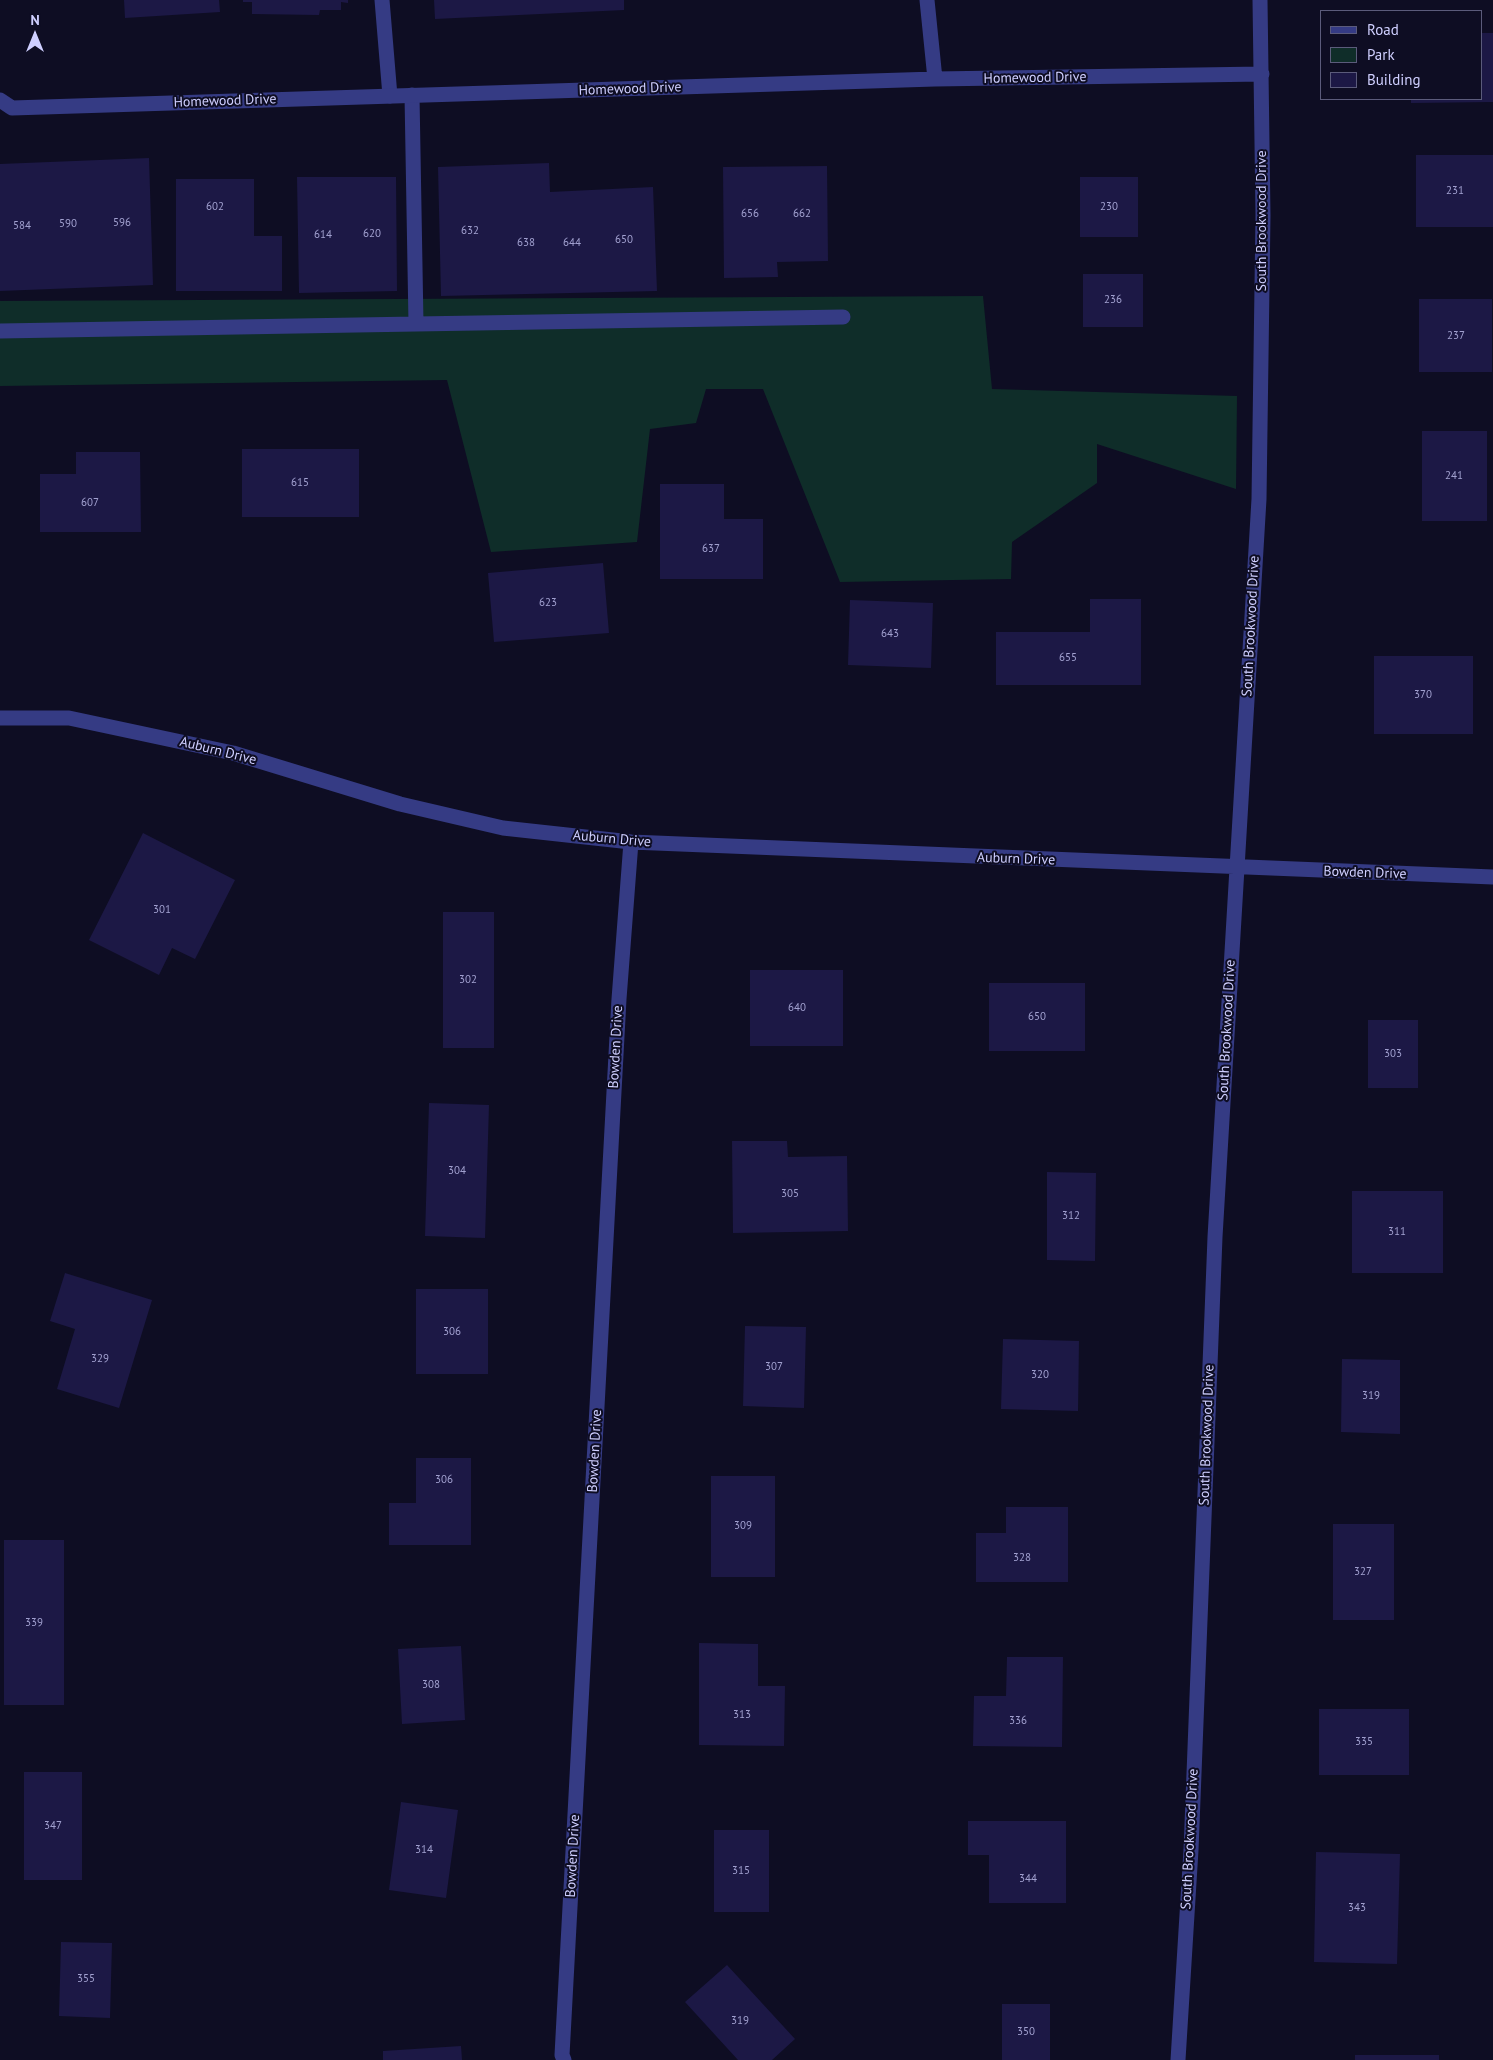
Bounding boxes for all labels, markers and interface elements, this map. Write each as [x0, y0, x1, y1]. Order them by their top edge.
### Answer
north arrow [10, 10, 60, 60]
legend [1320, 10, 1483, 100]
text: N [30, 11, 40, 29]
text: Road [1367, 20, 1399, 39]
text: Park [1367, 45, 1395, 64]
street label: Homewood Drive [983, 69, 1087, 87]
text: Building [1367, 70, 1421, 89]
street label: Homewood Drive [578, 79, 682, 99]
street label: Homewood Drive [173, 91, 277, 111]
street label: South Brookwood Drive [1254, 150, 1270, 292]
house number: 231 [1446, 184, 1464, 198]
house number: 602 [206, 200, 224, 214]
house number: 230 [1100, 200, 1118, 214]
house number: 656 [741, 207, 759, 221]
house number: 662 [793, 207, 811, 221]
house number: 596 [113, 216, 131, 230]
house number: 590 [59, 217, 77, 231]
house number: 584 [13, 219, 31, 233]
house number: 632 [461, 224, 479, 238]
house number: 620 [363, 227, 381, 241]
house number: 614 [314, 228, 332, 242]
house number: 650 [615, 233, 633, 247]
house number: 638 [517, 236, 535, 250]
house number: 644 [563, 236, 581, 250]
house number: 236 [1104, 293, 1122, 307]
house number: 237 [1447, 329, 1465, 343]
house number: 241 [1445, 469, 1463, 483]
house number: 615 [291, 476, 309, 490]
house number: 607 [81, 496, 99, 510]
house number: 637 [702, 542, 720, 556]
street label: South Brookwood Drive [1239, 555, 1263, 697]
house number: 623 [539, 596, 557, 610]
house number: 643 [881, 627, 899, 641]
house number: 655 [1059, 651, 1077, 665]
house number: 370 [1414, 688, 1432, 702]
street label: Auburn Drive [178, 733, 258, 769]
street label: Auburn Drive [572, 827, 652, 851]
street label: Auburn Drive [977, 849, 1055, 869]
street label: Bowden Drive [1323, 863, 1407, 883]
house number: 301 [153, 903, 171, 917]
street label: South Brookwood Drive [1215, 959, 1239, 1101]
house number: 302 [459, 973, 477, 987]
house number: 640 [788, 1001, 806, 1015]
street label: Bowden Drive [605, 1005, 627, 1089]
house number: 650 [1028, 1010, 1046, 1024]
house number: 303 [1384, 1047, 1402, 1061]
house number: 304 [448, 1164, 466, 1178]
house number: 305 [781, 1187, 799, 1201]
house number: 312 [1062, 1209, 1080, 1223]
house number: 311 [1388, 1225, 1406, 1239]
house number: 306 [443, 1325, 461, 1339]
house number: 329 [91, 1352, 109, 1366]
house number: 307 [765, 1360, 783, 1374]
street label: South Brookwood Drive [1196, 1364, 1218, 1506]
house number: 320 [1031, 1368, 1049, 1382]
house number: 319 [1362, 1389, 1380, 1403]
street label: Bowden Drive [584, 1409, 606, 1493]
house number: 306 [435, 1473, 453, 1487]
house number: 309 [734, 1519, 752, 1533]
house number: 328 [1013, 1551, 1031, 1565]
house number: 327 [1354, 1565, 1372, 1579]
house number: 339 [25, 1616, 43, 1630]
house number: 308 [422, 1678, 440, 1692]
house number: 313 [733, 1708, 751, 1722]
house number: 336 [1009, 1714, 1027, 1728]
house number: 335 [1355, 1735, 1373, 1749]
street label: South Brookwood Drive [1178, 1768, 1202, 1910]
street label: Bowden Drive [562, 1814, 584, 1898]
house number: 347 [44, 1819, 62, 1833]
house number: 314 [415, 1843, 433, 1857]
house number: 315 [732, 1864, 750, 1878]
house number: 344 [1019, 1872, 1037, 1886]
house number: 343 [1348, 1901, 1366, 1915]
house number: 355 [77, 1972, 95, 1986]
house number: 319 [731, 2014, 749, 2028]
house number: 350 [1017, 2025, 1035, 2039]

